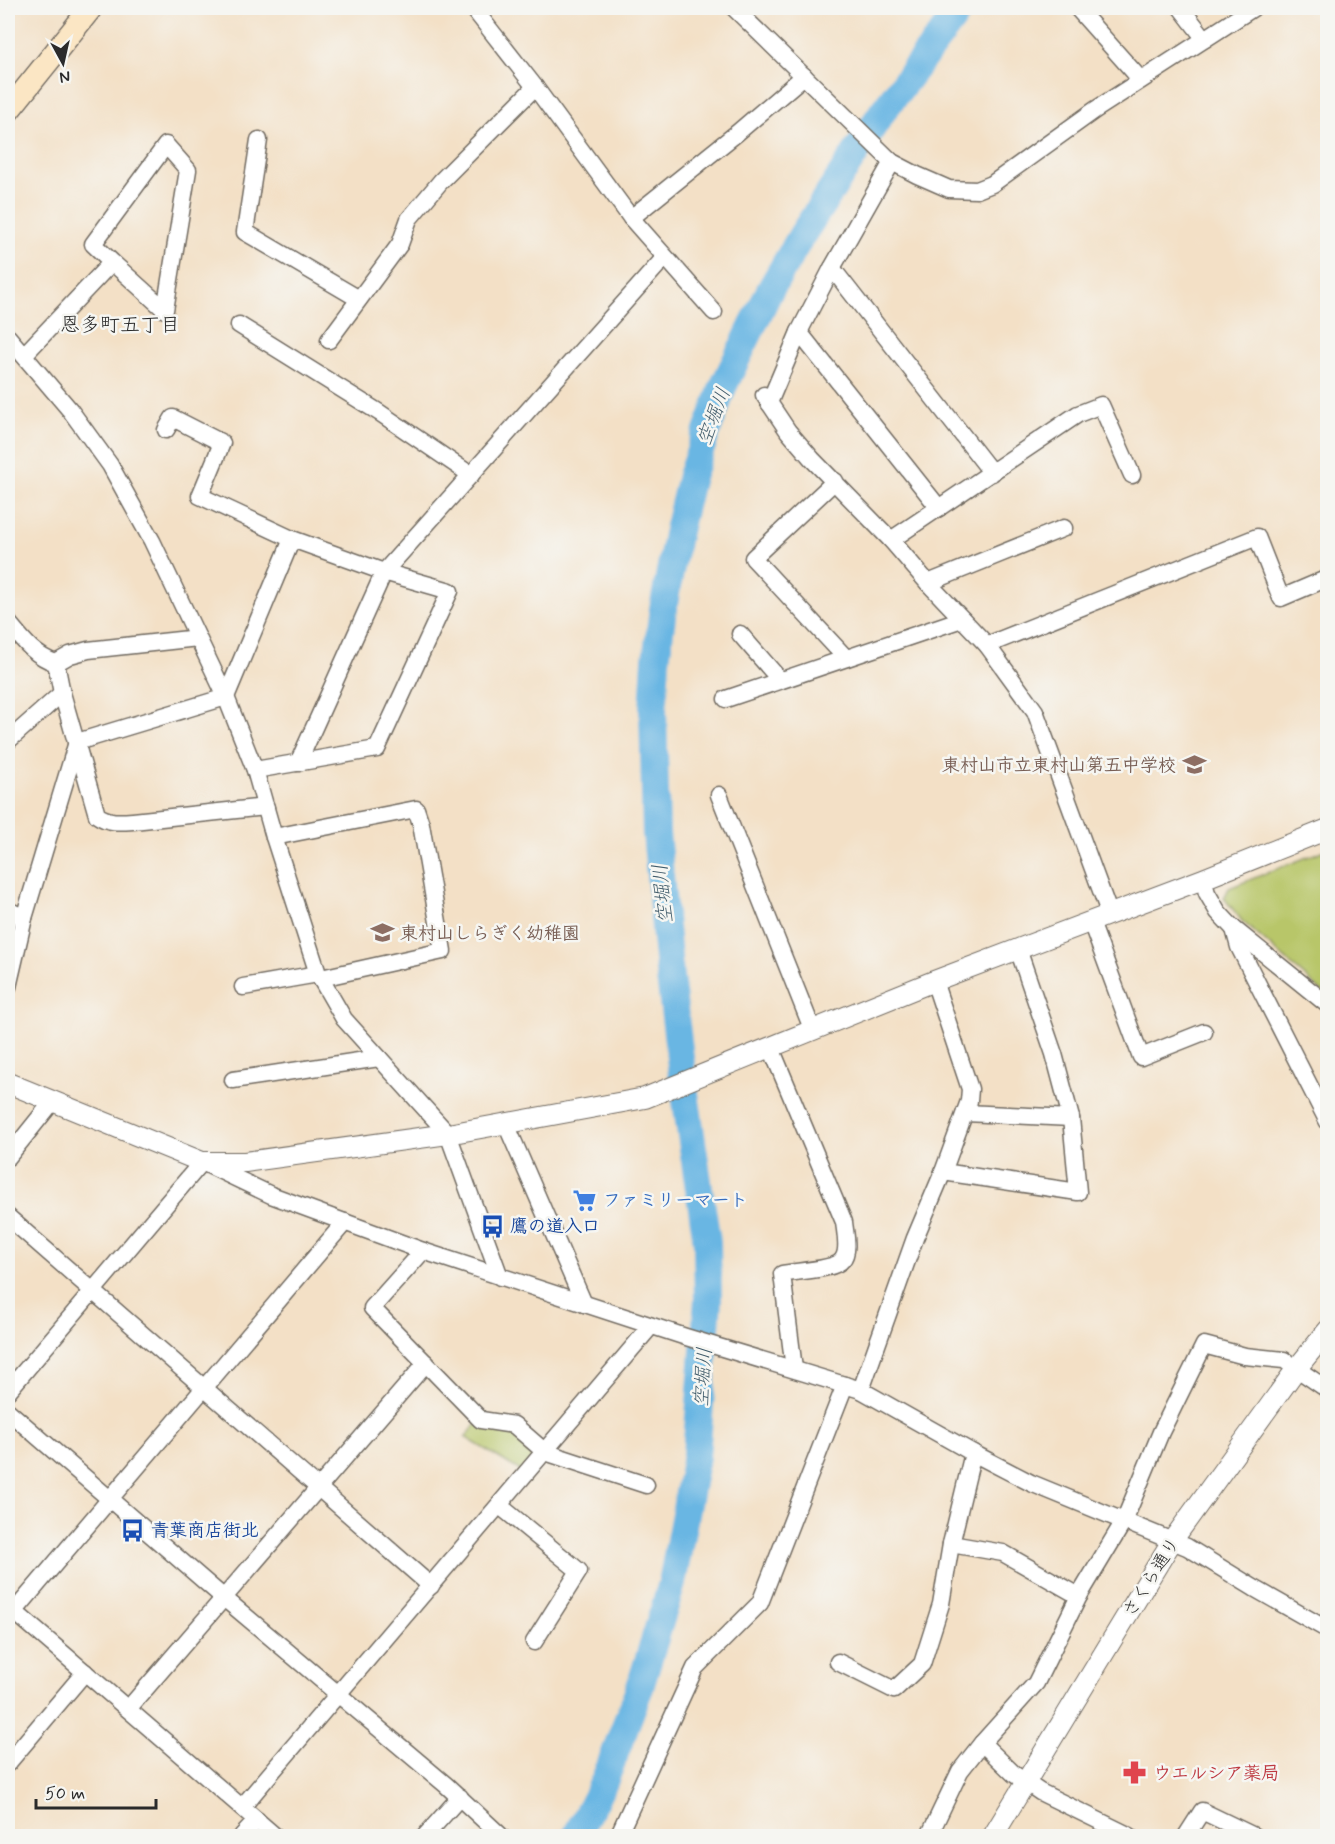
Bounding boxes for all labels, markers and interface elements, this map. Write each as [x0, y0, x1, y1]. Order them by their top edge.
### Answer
north arrow [33, 33, 93, 93]
text: N [58, 65, 72, 88]
district label: 恩多町五丁目 [60, 312, 180, 339]
water label: 空堀川 [691, 384, 738, 449]
school or university icon: 東村山市立東村山第五中学校 [1181, 752, 1207, 778]
place label: 東村山市立東村山第五中学校 [942, 754, 1176, 778]
water label: 空堀川 [647, 863, 680, 925]
school or university icon: 東村山しらぎく幼稚園 [369, 920, 395, 946]
place label: 東村山しらぎく幼稚園 [400, 922, 580, 946]
supermarket icon: ファミリーマート [572, 1187, 598, 1213]
place label: ファミリーマート [603, 1189, 748, 1213]
bus stop icon: 鷹の道入口 [479, 1213, 505, 1239]
place label: 鷹の道入口 [510, 1215, 600, 1239]
water label: 空堀川 [688, 1346, 719, 1408]
bus stop icon: 青葉商店街北 [120, 1517, 146, 1543]
place label: 青葉商店街北 [151, 1519, 259, 1543]
street label: さくら通り [1118, 1533, 1186, 1622]
pharmacy icon: ウエルシア薬局 [1122, 1760, 1148, 1786]
place label: ウエルシア薬局 [1153, 1762, 1279, 1786]
scale bar [36, 1772, 156, 1810]
text: 50 m [45, 1782, 85, 1806]

